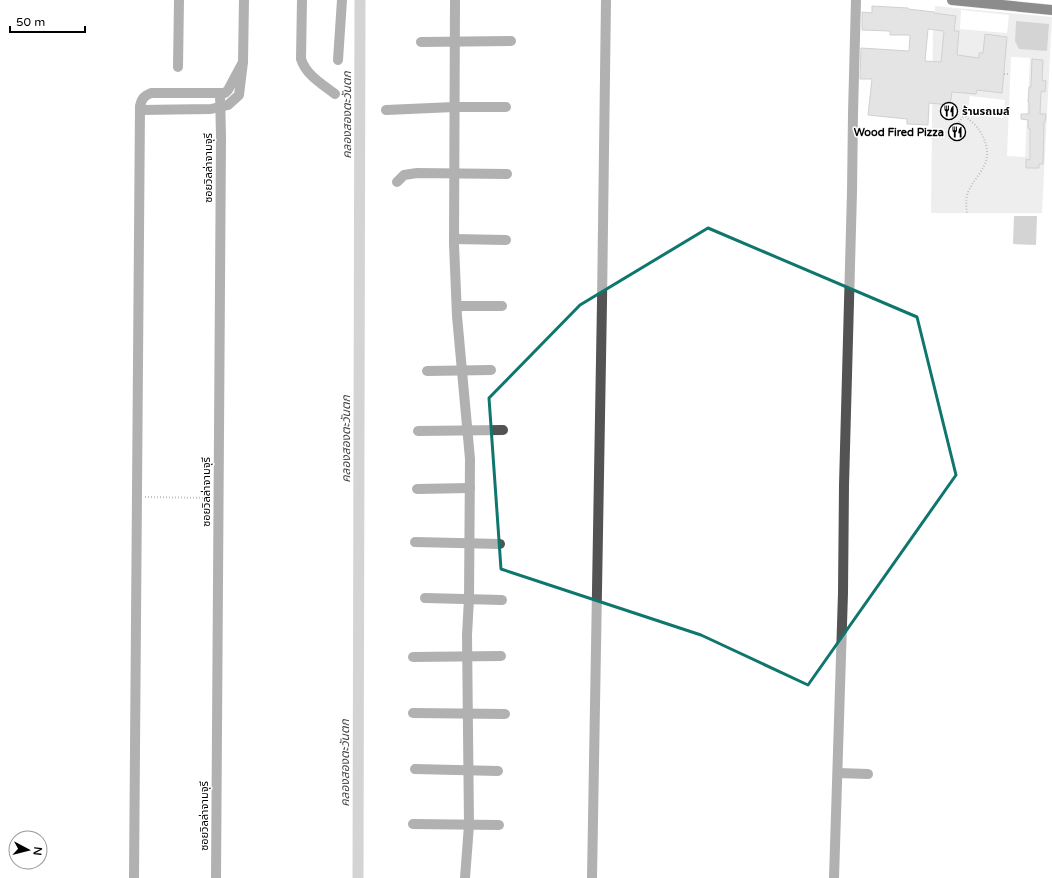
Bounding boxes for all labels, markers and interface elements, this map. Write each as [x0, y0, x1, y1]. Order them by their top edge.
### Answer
scale bar [10, 8, 85, 34]
text: 50 m [16, 15, 45, 29]
water label: คลองสองตะวันตก [340, 70, 354, 159]
restaurant icon: ร้านรถเมล์ [939, 101, 959, 121]
place label: ร้านรถเมล์ [962, 105, 1010, 118]
restaurant icon: Wood Fired Pizza [947, 122, 967, 142]
place label: Wood Fired Pizza [854, 126, 944, 139]
street label: ซอยวิลล่าจามจุรี [202, 133, 215, 203]
water label: คลองสองตะวันตก [339, 394, 353, 483]
street label: ซอยวิลล่าจามจุรี [200, 457, 213, 527]
water label: คลองสองตะวันตก [338, 718, 352, 807]
street label: ซอยวิลล่าจามจุรี [198, 781, 211, 851]
north arrow [8, 830, 48, 870]
text: N [30, 846, 44, 856]

